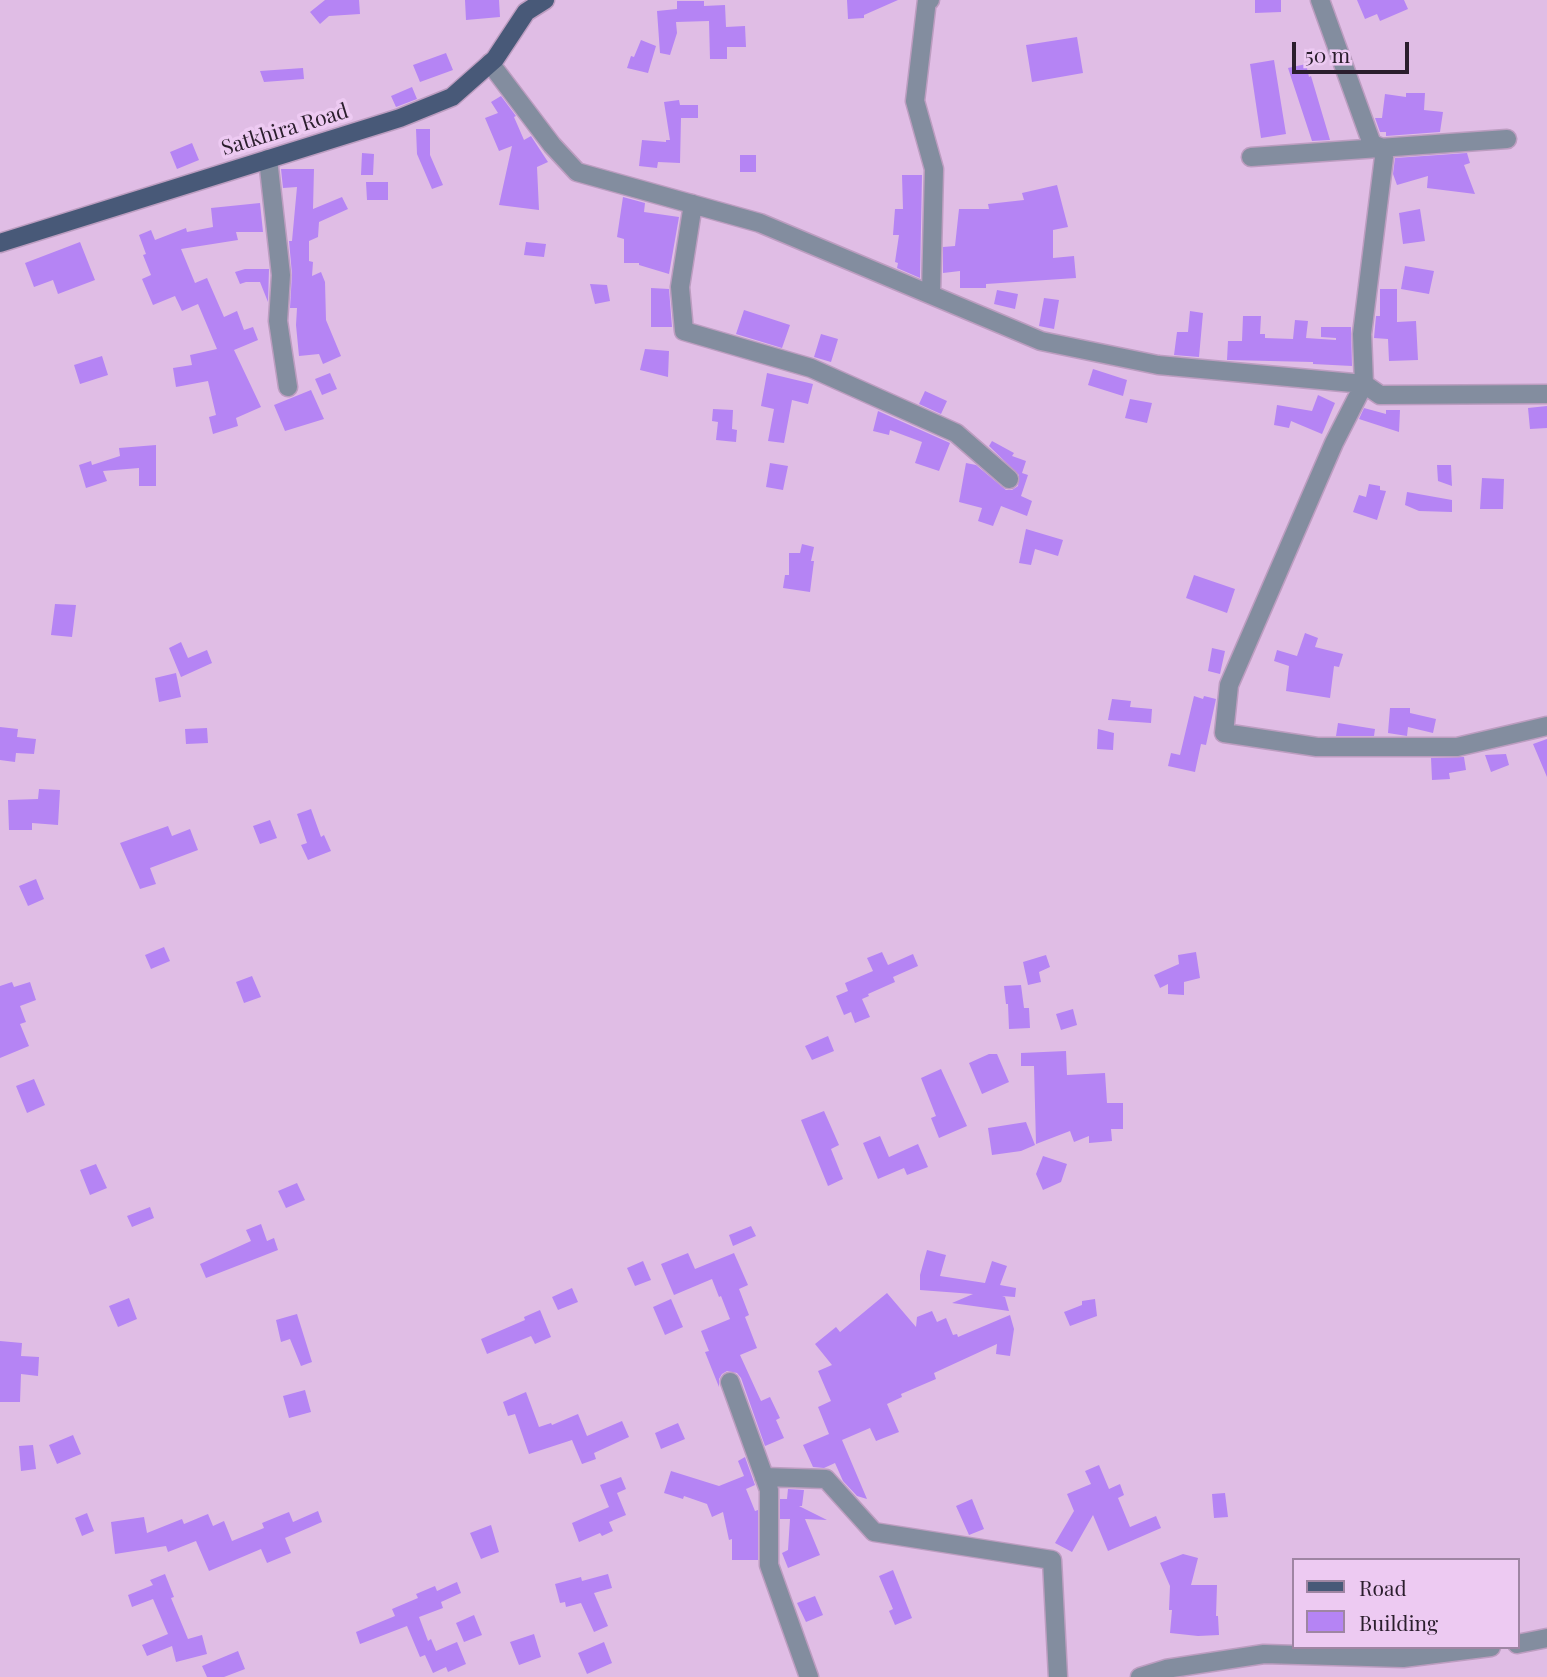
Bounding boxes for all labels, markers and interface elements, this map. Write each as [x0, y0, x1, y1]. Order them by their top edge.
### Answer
scale bar [1295, 28, 1412, 72]
text: 50 m [1305, 40, 1350, 68]
street label: Satkhira Road [218, 99, 352, 161]
legend [1292, 1558, 1519, 1649]
text: Road [1359, 1573, 1407, 1601]
text: Building [1359, 1608, 1438, 1636]

